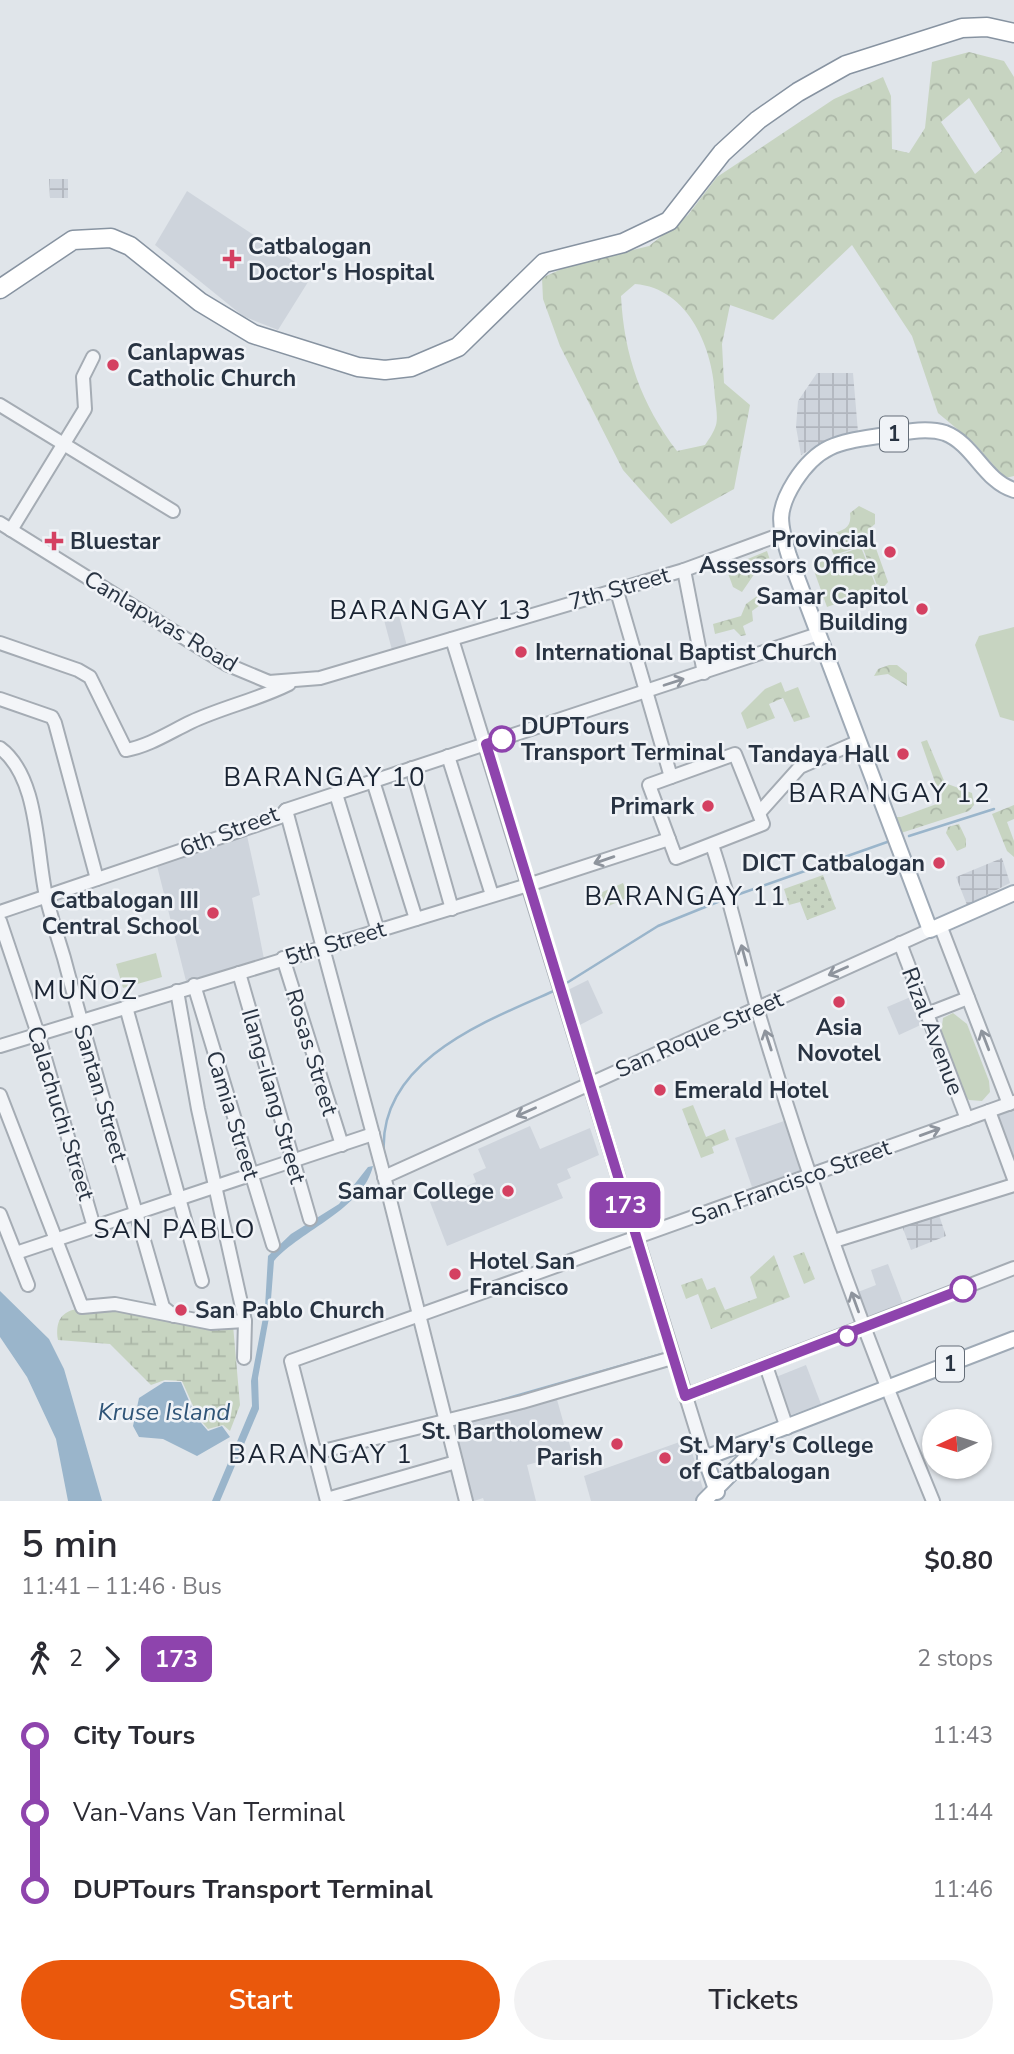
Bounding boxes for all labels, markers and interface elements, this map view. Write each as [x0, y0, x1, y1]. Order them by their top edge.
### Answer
place label: Catbalogan Doctor's Hospital [248, 231, 435, 288]
marker: Catbalogan Doctor's Hospital [222, 249, 242, 269]
place label: Canlapwas Catholic Church [127, 337, 296, 394]
marker: Canlapwas Catholic Church [105, 357, 121, 373]
road number: 1 [880, 416, 908, 452]
place label: Provincial Assessors Office [699, 524, 877, 581]
place label: Bluestar [70, 526, 160, 557]
marker: Bluestar [44, 531, 64, 551]
marker: Provincial Assessors Office [882, 544, 898, 560]
street label: 7th Street [565, 559, 674, 618]
street label: Canlapwas Road [78, 563, 243, 680]
place label: Samar Capitol Building [756, 581, 909, 638]
district label: BARANGAY 13 [329, 593, 533, 628]
marker: Samar Capitol Building [914, 601, 930, 617]
place label: International Baptist Church [535, 637, 837, 668]
marker: International Baptist Church [513, 644, 529, 660]
one-way arrow [663, 675, 685, 688]
place label: DUPTours Transport Terminal [521, 711, 725, 768]
marker: DUPTours Transport Terminal [489, 726, 515, 752]
place label: Tandaya Hall [749, 739, 890, 770]
marker: Tandaya Hall [895, 746, 911, 762]
district label: BARANGAY 10 [223, 760, 427, 795]
district label: BARANGAY 12 [788, 776, 992, 811]
place label: Primark [610, 791, 695, 822]
street label: 6th Street [175, 798, 284, 864]
marker: Primark [700, 798, 716, 814]
place label: DICT Catbalogan [742, 848, 925, 879]
one-way arrow [593, 854, 615, 867]
marker: DICT Catbalogan [931, 855, 947, 871]
district label: BARANGAY 11 [584, 879, 788, 914]
place label: Catbalogan III Central School [42, 885, 200, 942]
marker: Catbalogan III Central School [205, 905, 221, 921]
street label: 5th Street [281, 913, 390, 973]
one-way arrow [736, 944, 749, 966]
street label: Rizal Avenue [894, 963, 971, 1099]
one-way arrow [827, 965, 849, 978]
district label: MUÑOZ [33, 973, 139, 1008]
street label: San Roque Street [610, 983, 789, 1085]
street label: Rosas Street [278, 985, 346, 1120]
marker: Asia Novotel [831, 994, 847, 1010]
street label: Ilang-ilang Street [234, 1005, 314, 1188]
place label: Asia Novotel [797, 1012, 882, 1069]
street label: Santan Street [66, 1021, 135, 1166]
street label: Calachuchi Street [19, 1022, 102, 1205]
one-way arrow [760, 1029, 773, 1051]
one-way arrow [977, 1030, 990, 1052]
street label: Camia Street [198, 1047, 267, 1184]
place label: Emerald Hotel [674, 1075, 829, 1106]
marker: Emerald Hotel [652, 1082, 668, 1098]
one-way arrow [516, 1106, 537, 1119]
one-way arrow [919, 1125, 941, 1137]
street label: San Francisco Street [687, 1132, 896, 1233]
place label: Samar College [337, 1176, 494, 1207]
line badge: 173 [585, 1182, 665, 1228]
marker: Samar College [500, 1183, 516, 1199]
text: 173 [603, 1189, 647, 1221]
district label: SAN PABLO [93, 1212, 257, 1247]
place label: Hotel San Francisco [469, 1246, 575, 1303]
marker: Hotel San Francisco [447, 1266, 463, 1282]
unlabelled marker [950, 1276, 976, 1302]
one-way arrow [848, 1291, 861, 1313]
place label: San Pablo Church [195, 1295, 385, 1326]
marker: San Pablo Church [173, 1302, 189, 1318]
unlabelled marker [837, 1326, 857, 1346]
road number: 1 [936, 1346, 964, 1382]
water label: Kruse Island [98, 1396, 230, 1428]
north arrow [922, 1409, 992, 1479]
map controls [922, 1409, 992, 1479]
place label: St. Bartholomew Parish [421, 1416, 603, 1473]
place label: St. Mary's College of Catbalogan [679, 1430, 873, 1487]
marker: St. Bartholomew Parish [609, 1436, 625, 1452]
district label: BARANGAY 1 [228, 1437, 414, 1472]
marker: St. Mary's College of Catbalogan [657, 1450, 673, 1466]
text: 5 min [21, 1519, 118, 1570]
text: $0.80 [924, 1543, 993, 1578]
text: 11:41 – 11:46 · Bus [21, 1571, 222, 1602]
icon: walk [21, 1640, 59, 1678]
icon: forward [93, 1640, 131, 1678]
text: 2 [69, 1643, 83, 1674]
text: 173 [155, 1643, 198, 1675]
text: 2 stops [917, 1643, 993, 1674]
text: City Tours [73, 1718, 195, 1753]
text: 11:43 [933, 1720, 993, 1751]
text: Van-Vans Van Terminal [73, 1795, 345, 1830]
text: 11:44 [933, 1797, 993, 1828]
text: DUPTours Transport Terminal [73, 1872, 433, 1907]
text: 11:46 [933, 1874, 993, 1905]
button: Start [21, 1960, 500, 2040]
button: Tickets [514, 1960, 993, 2040]

